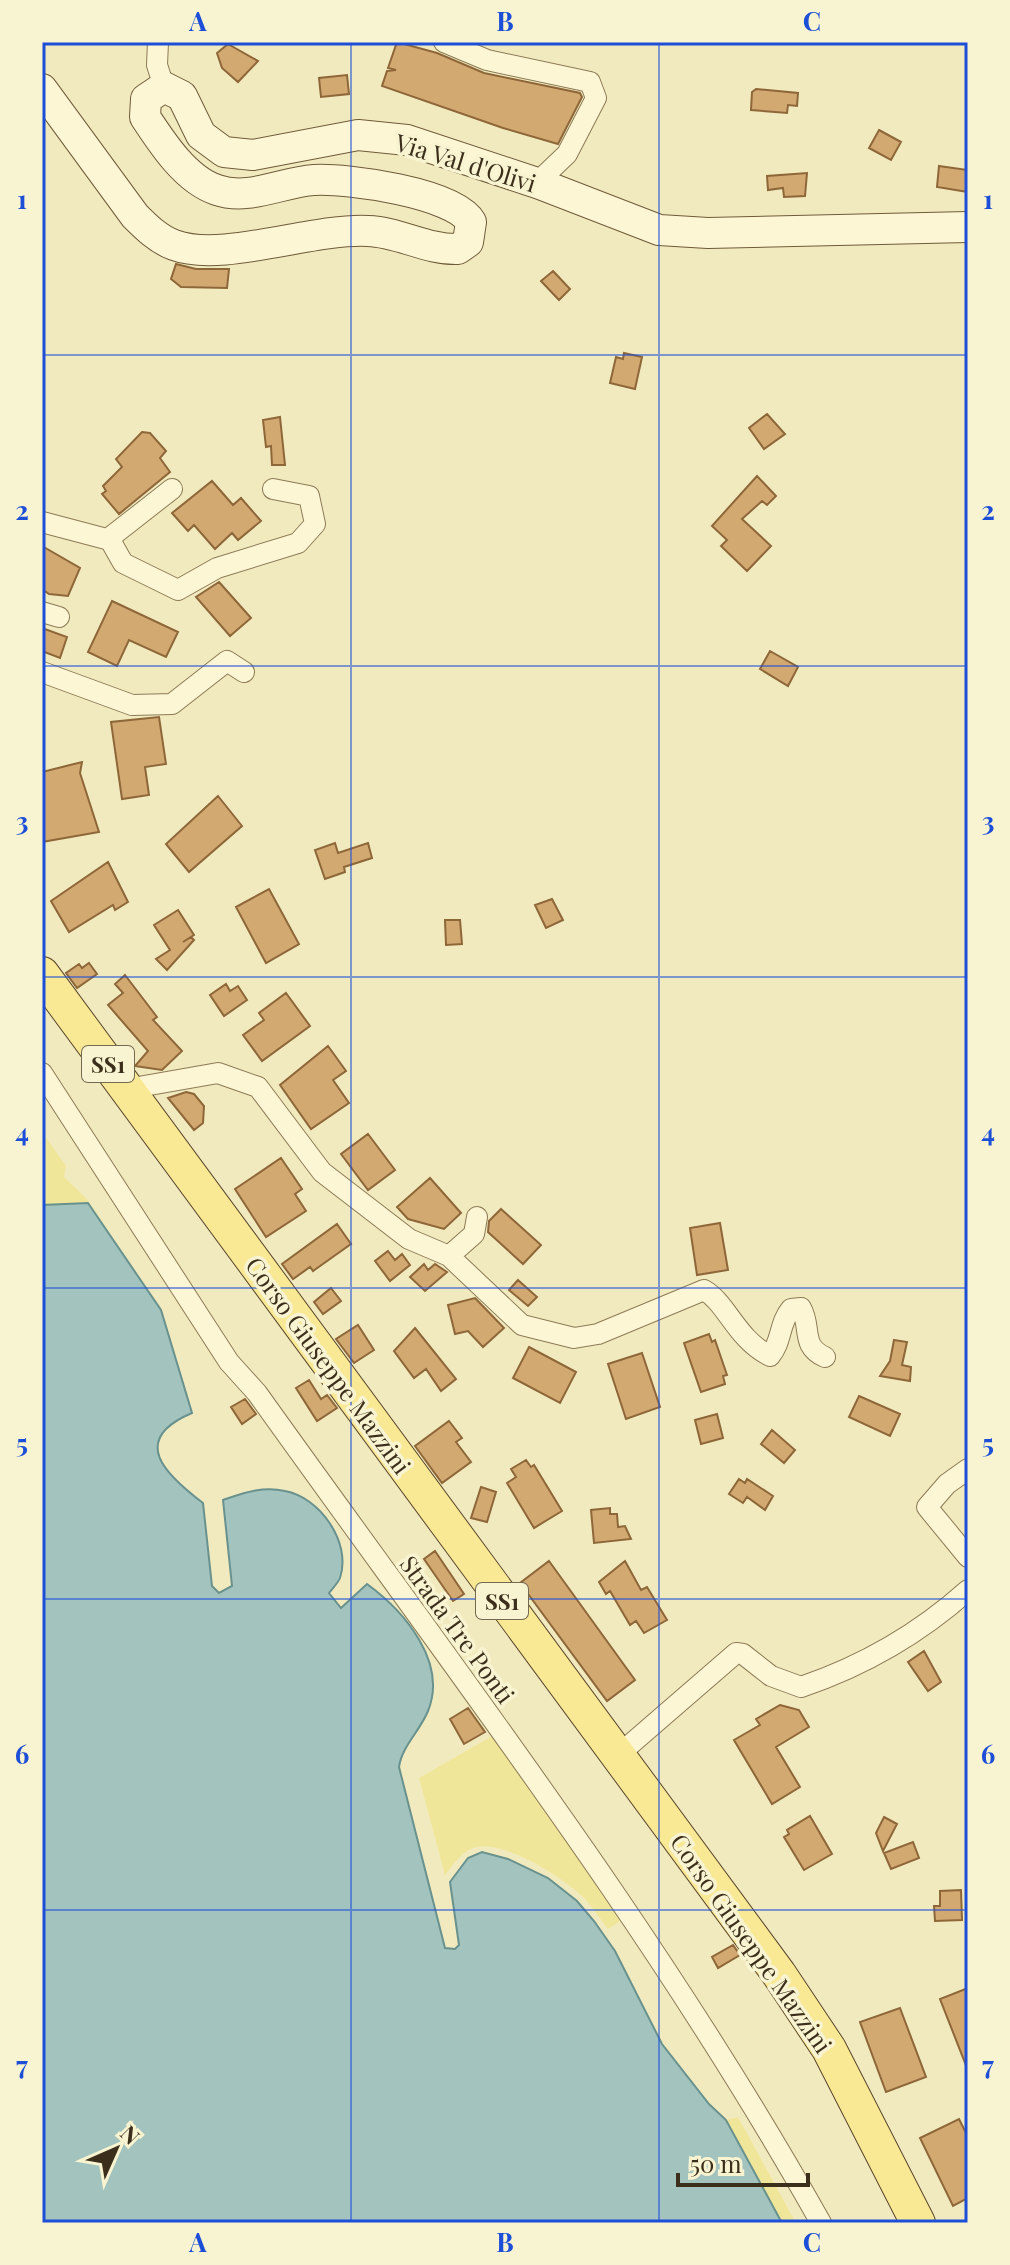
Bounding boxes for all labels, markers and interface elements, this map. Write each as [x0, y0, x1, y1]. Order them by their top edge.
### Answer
text: A [188, 3, 207, 38]
text: B [496, 3, 514, 38]
text: C [803, 3, 821, 38]
street label: Via Val d'Olivi [391, 125, 540, 199]
text: 1 [17, 181, 27, 216]
text: 1 [983, 181, 993, 216]
text: 2 [15, 492, 29, 527]
text: 2 [981, 492, 995, 527]
text: 3 [16, 803, 28, 838]
text: 3 [982, 803, 994, 838]
road number: SS1 [82, 1046, 134, 1082]
text: 4 [15, 1114, 29, 1149]
text: 4 [981, 1114, 995, 1149]
street label: Corso Giuseppe Mazzini [239, 1250, 419, 1480]
text: 5 [16, 1425, 28, 1460]
text: 5 [982, 1425, 994, 1460]
street label: Strada Tre Ponti [394, 1549, 522, 1709]
road number: SS1 [476, 1583, 528, 1619]
text: 6 [15, 1736, 29, 1771]
text: 6 [981, 1736, 995, 1771]
street label: Corso Giuseppe Mazzini [664, 1827, 840, 2059]
text: 7 [16, 2047, 28, 2082]
text: 7 [982, 2047, 994, 2082]
north arrow [76, 2109, 156, 2189]
text: N [115, 2118, 147, 2150]
scale bar [678, 2137, 808, 2187]
text: 50 m [690, 2147, 742, 2179]
text: A [188, 2224, 207, 2259]
text: B [496, 2224, 514, 2259]
text: C [803, 2224, 821, 2259]

